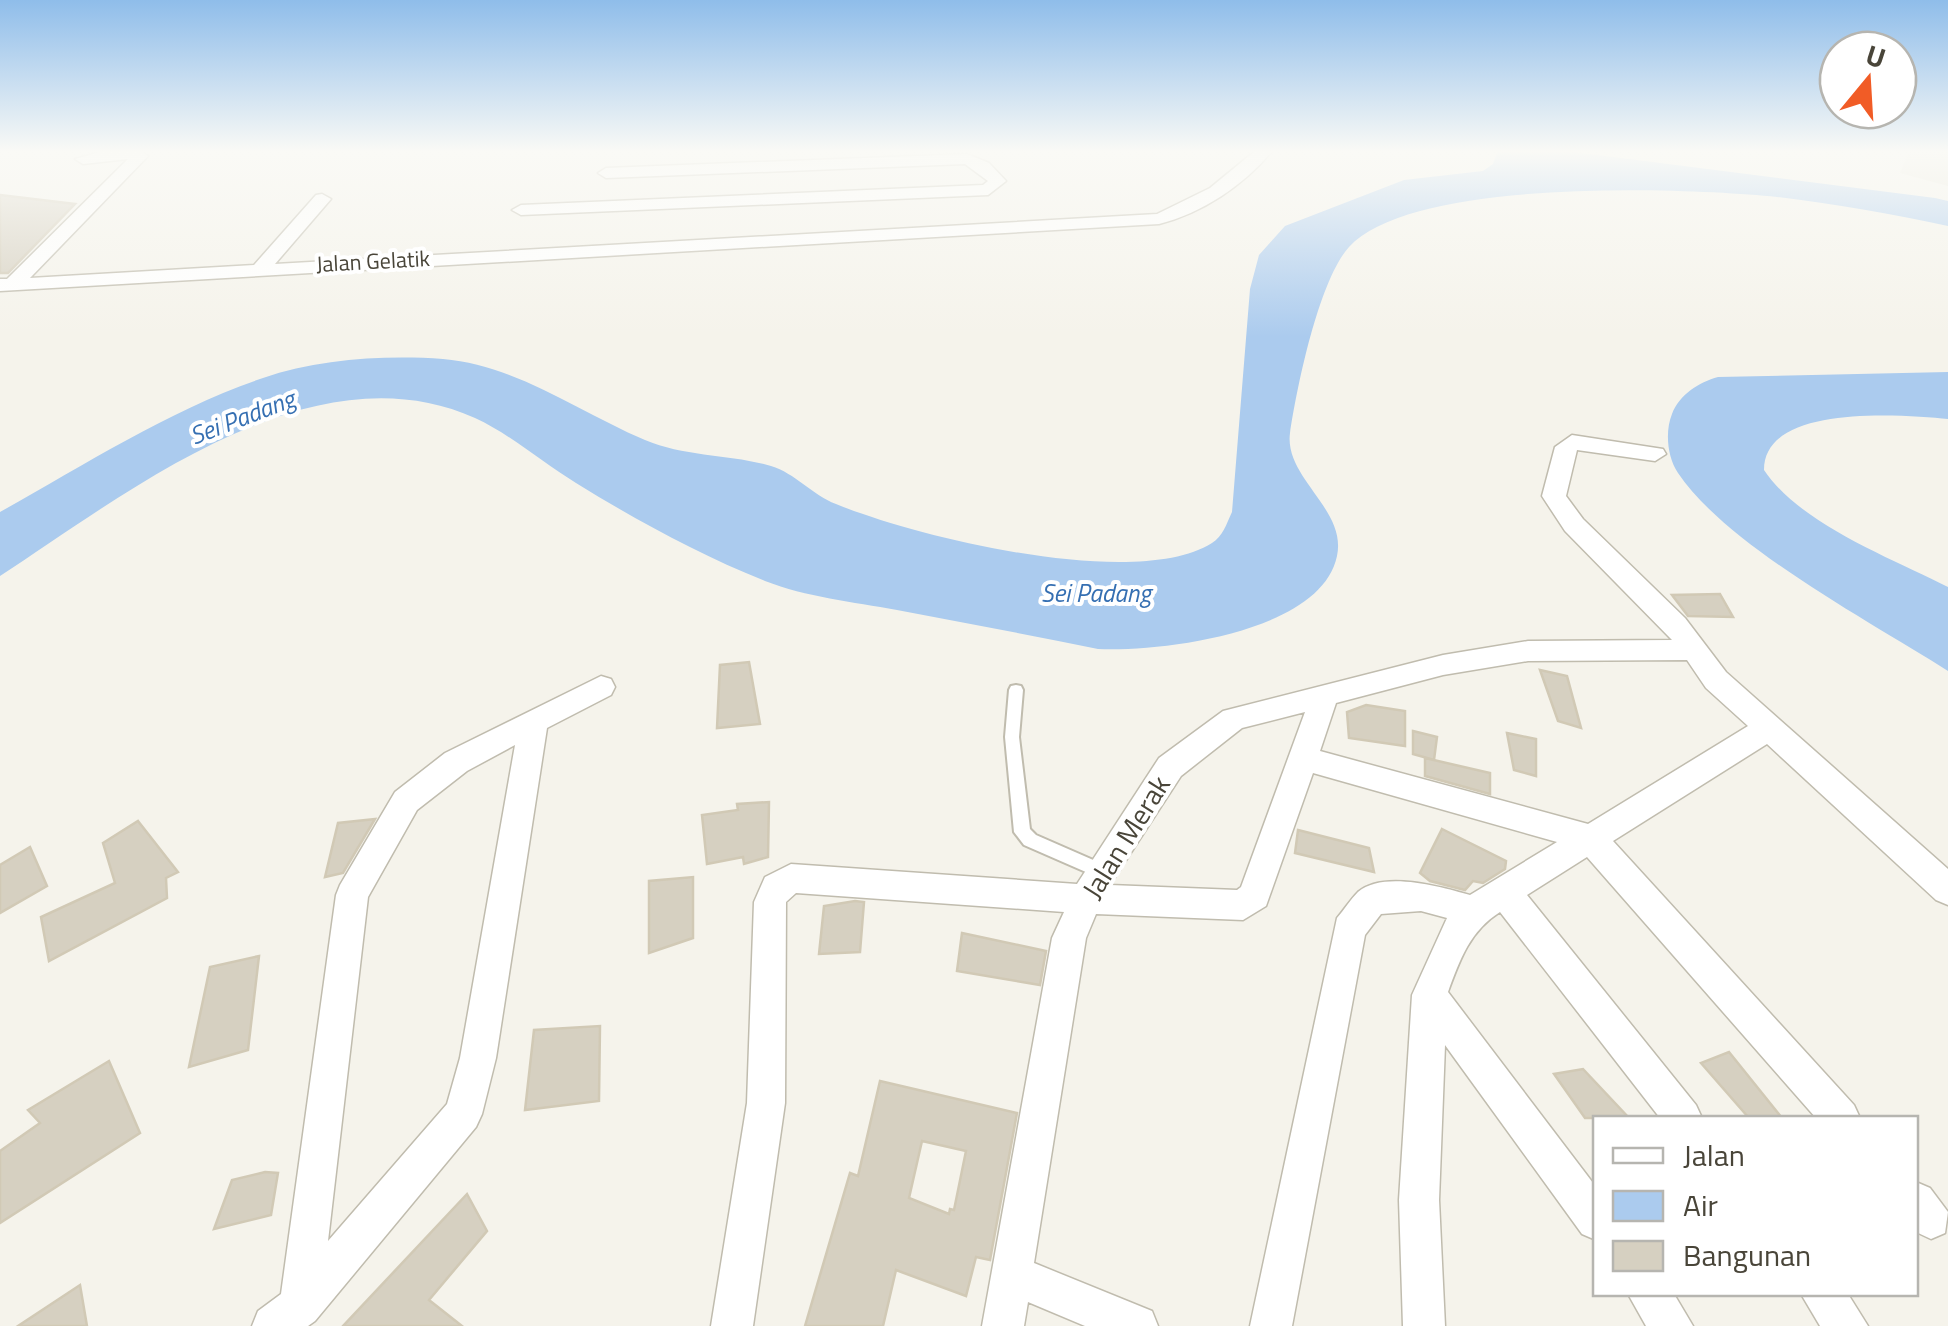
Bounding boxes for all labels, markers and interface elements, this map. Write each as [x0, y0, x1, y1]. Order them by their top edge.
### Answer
north arrow [1818, 30, 1918, 130]
text: U [1861, 32, 1891, 79]
street label: Jalan Gelatik [315, 241, 431, 281]
water label: Sei Padang [184, 378, 303, 454]
water label: Sei Padang [1041, 574, 1154, 612]
street label: Jalan Merak [1071, 767, 1180, 907]
legend [1593, 1116, 1918, 1296]
text: Jalan [1683, 1132, 1745, 1178]
text: Air [1683, 1182, 1718, 1228]
text: Bangunan [1683, 1232, 1811, 1278]

